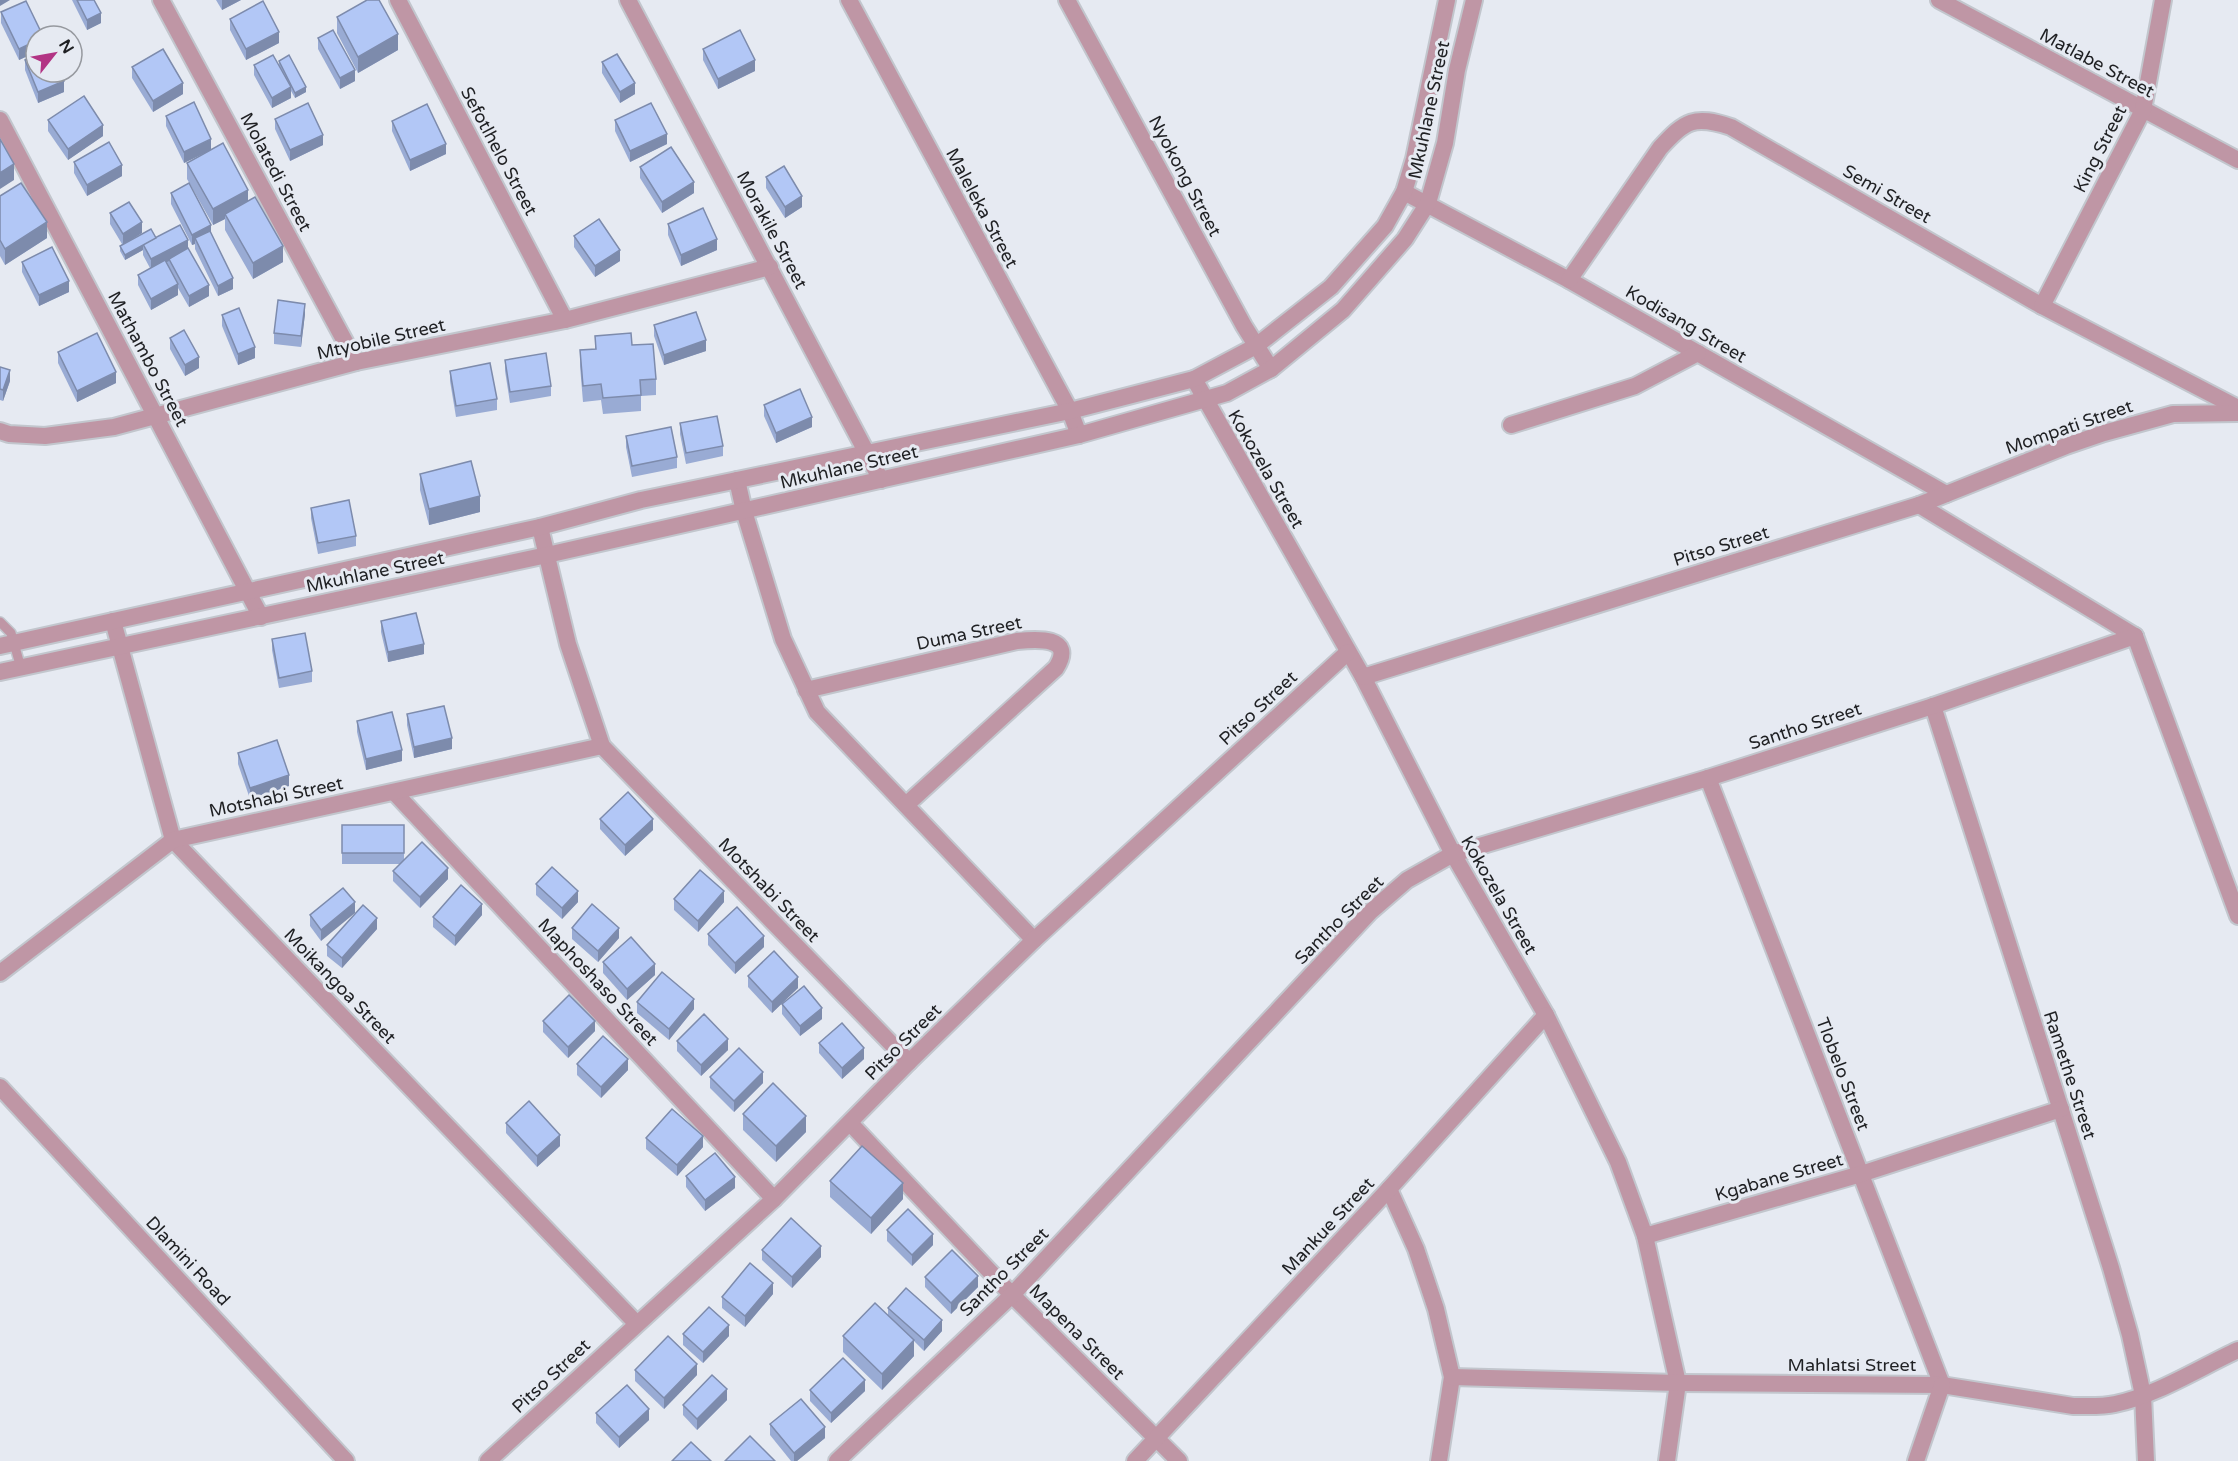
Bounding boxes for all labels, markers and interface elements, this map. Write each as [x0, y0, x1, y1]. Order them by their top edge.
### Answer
north arrow [24, 24, 84, 84]
street label: Matlabe Street [2036, 24, 2158, 102]
text: N [54, 36, 78, 57]
street label: Mkuhlane Street [1404, 39, 1454, 181]
street label: Sefotlhelo Street [456, 83, 542, 219]
street label: King Street [2069, 102, 2131, 196]
street label: Molatedi Street [235, 109, 317, 235]
street label: Nyokong Street [1144, 112, 1226, 240]
street label: Maleleka Street [941, 144, 1023, 272]
street label: Semi Street [1839, 160, 1935, 228]
street label: Morakile Street [732, 167, 812, 293]
street label: Kodisang Street [1622, 280, 1751, 368]
street label: Mathambo Street [103, 288, 193, 431]
street label: Mtyobile Street [315, 314, 447, 364]
street label: Mompati Street [2002, 395, 2136, 459]
street label: Kokozela Street [1223, 406, 1309, 532]
street label: Mkuhlane Street [778, 440, 920, 494]
street label: Pitso Street [1670, 521, 1772, 571]
street label: Mkuhlane Street [304, 547, 446, 597]
street label: Duma Street [914, 611, 1024, 655]
street label: Pitso Street [1214, 666, 1302, 750]
street label: Santho Street [1746, 697, 1864, 755]
street label: Motshabi Street [207, 772, 345, 822]
street label: Kokozela Street [1456, 832, 1542, 958]
street label: Motshabi Street [714, 833, 824, 947]
street label: Santho Street [1290, 871, 1388, 969]
street label: Maphoshaso Street [533, 914, 663, 1050]
street label: Moikangoa Street [279, 924, 401, 1048]
street label: Pitso Street [860, 999, 946, 1085]
street label: Ramethe Street [2039, 1008, 2101, 1142]
street label: Tlobelo Street [1811, 1014, 1875, 1134]
street label: Kgabane Street [1712, 1148, 1846, 1206]
street label: Mankue Street [1277, 1173, 1379, 1279]
street label: Dlamini Road [141, 1212, 235, 1310]
street label: Santho Street [955, 1223, 1053, 1321]
street label: Mapena Street [1025, 1280, 1129, 1384]
street label: Pitso Street [507, 1334, 595, 1418]
street label: Mahlatsi Street [1788, 1354, 1917, 1376]

